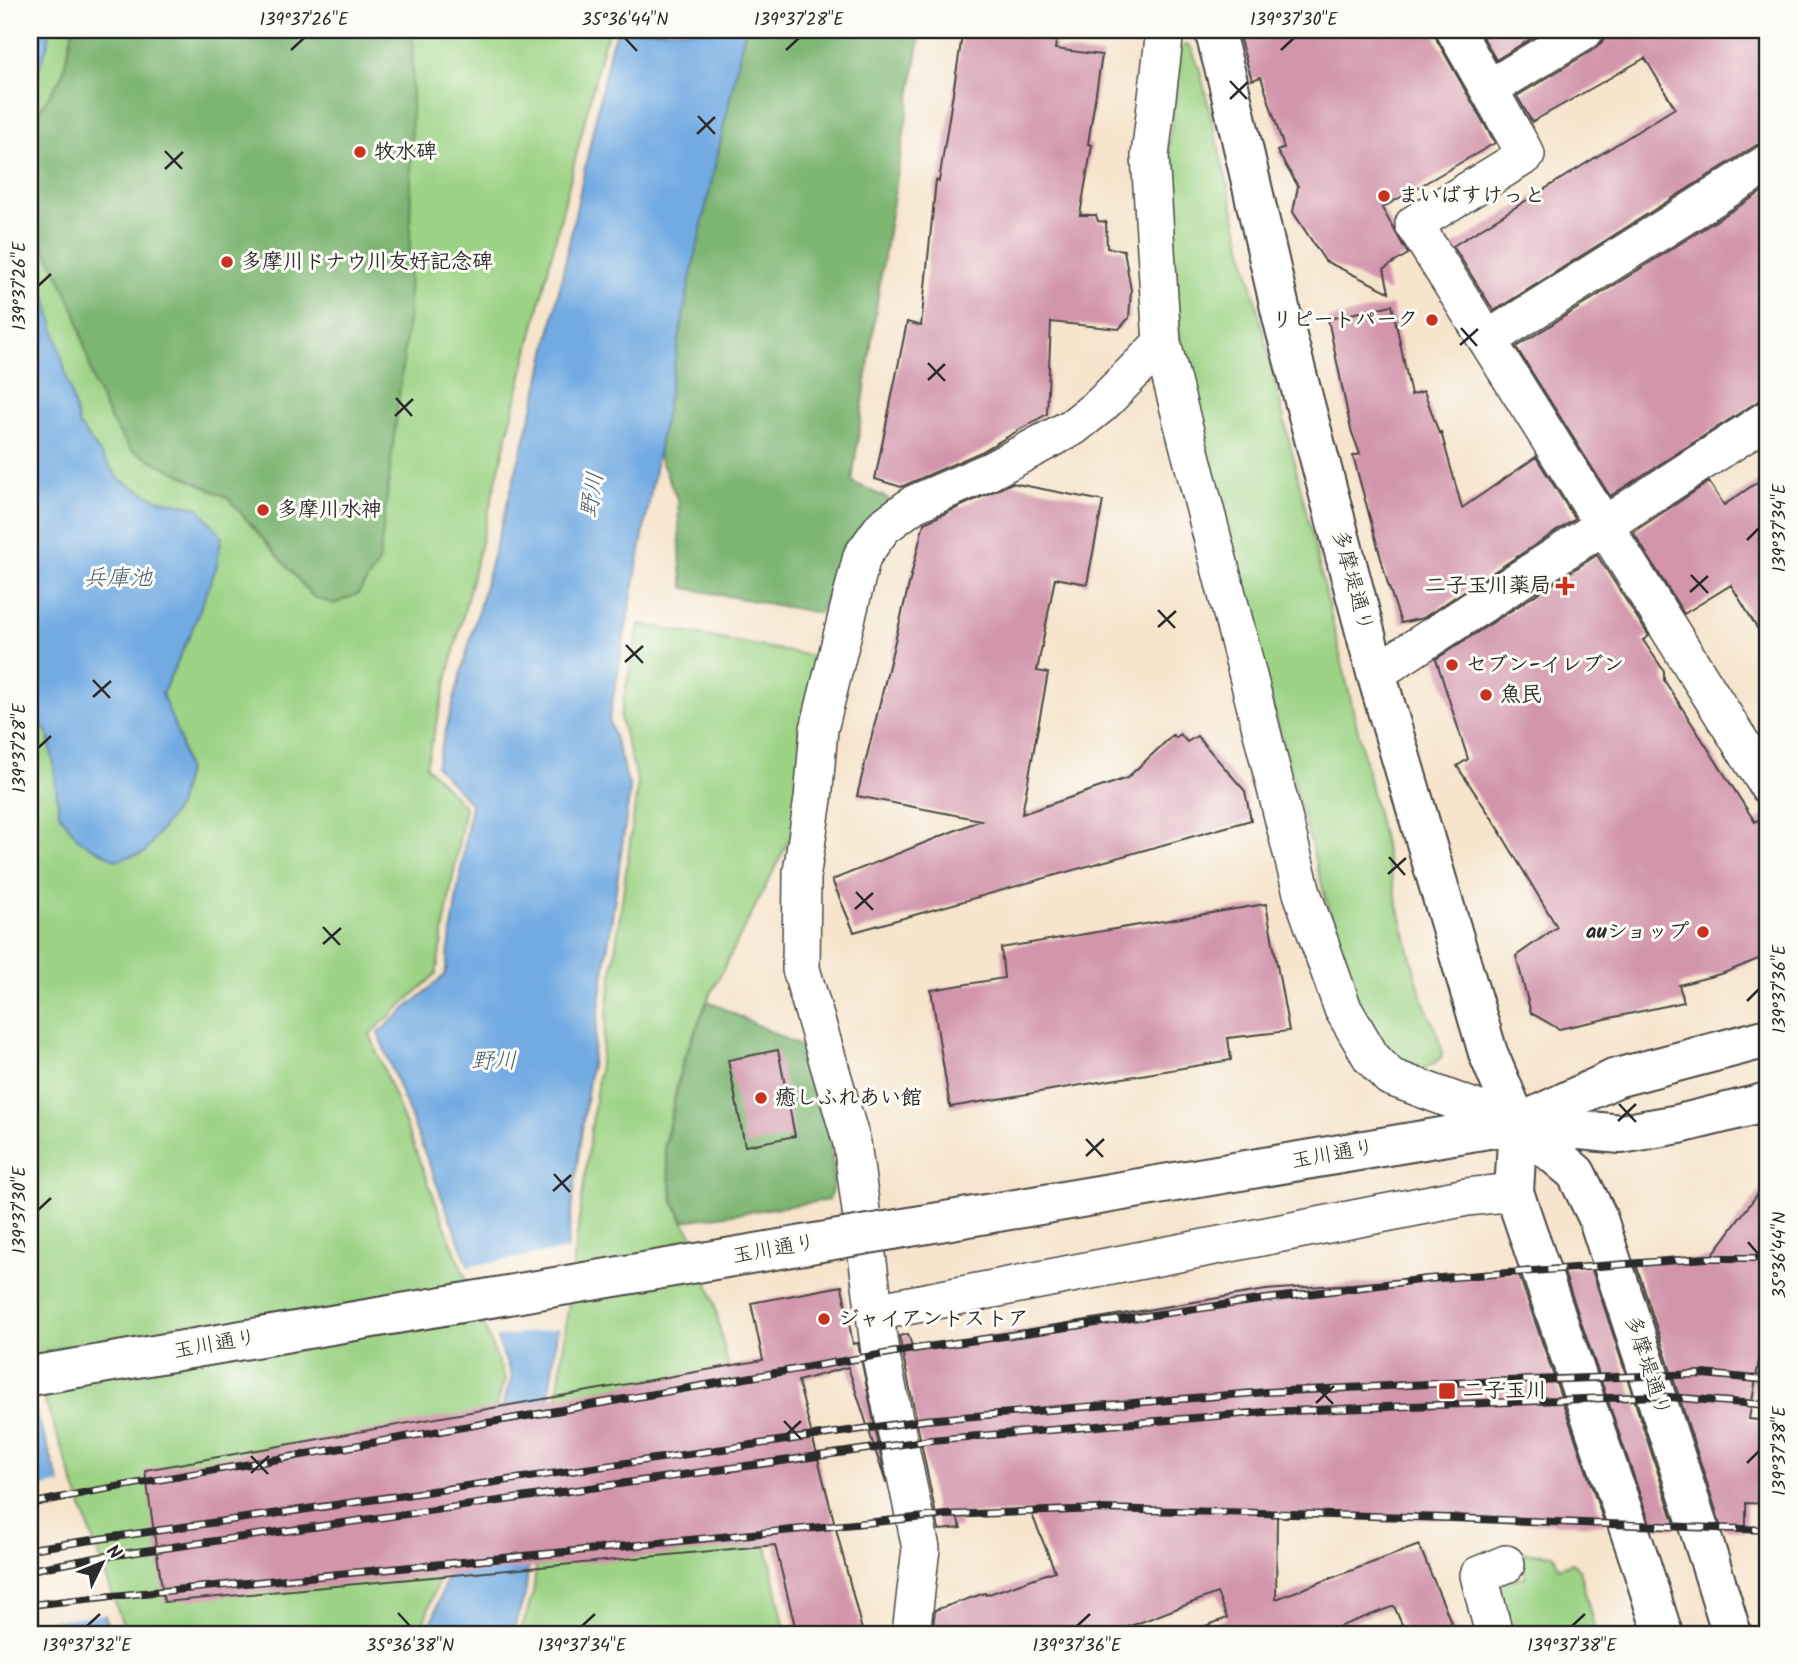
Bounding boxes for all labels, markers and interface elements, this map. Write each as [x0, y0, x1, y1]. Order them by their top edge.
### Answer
text: 139°37'26"E [260, 6, 349, 35]
text: 35°36'44"N [582, 6, 668, 35]
text: 139°37'28"E [754, 6, 844, 35]
text: 139°37'30"E [1250, 6, 1338, 35]
place label: 牧水碑 [374, 136, 437, 169]
marker: 牧水碑 [352, 144, 368, 160]
place label: まいばすけっと [1398, 180, 1545, 213]
marker: まいばすけっと [1376, 188, 1392, 204]
text: 139°37'26"E [6, 241, 35, 330]
place label: 多摩川ドナウ川友好記念碑 [241, 246, 493, 279]
marker: 多摩川ドナウ川友好記念碑 [219, 254, 235, 270]
place label: リピートパーク [1272, 304, 1418, 337]
marker: リピートパーク [1424, 312, 1440, 328]
water label: 野川 [571, 469, 615, 521]
text: 139°37'34"E [1766, 483, 1795, 572]
place label: 多摩川水神 [277, 494, 382, 527]
marker: 多摩川水神 [255, 502, 271, 518]
street label: 多摩堤通り [1322, 526, 1382, 636]
water label: 兵庫池 [84, 561, 154, 597]
place label: 二子玉川薬局 [1425, 570, 1551, 603]
marker: 二子玉川薬局 [1557, 578, 1573, 594]
place label: セブン-イレブン [1466, 649, 1624, 682]
marker: セブン-イレブン [1444, 657, 1460, 673]
place label: 魚民 [1500, 679, 1542, 712]
marker: 魚民 [1478, 687, 1494, 703]
text: 139°37'28"E [6, 703, 35, 793]
place label: auショップ [1586, 916, 1689, 949]
marker: auショップ [1695, 924, 1711, 940]
text: 139°37'36"E [1766, 944, 1795, 1033]
water label: 野川 [471, 1044, 517, 1080]
place label: 癒しふれあい館 [775, 1082, 922, 1115]
marker: 癒しふれあい館 [753, 1090, 769, 1106]
street label: 玉川通り [1289, 1131, 1377, 1179]
text: 139°37'30"E [6, 1166, 35, 1254]
text: 35°36'44"N [1766, 1212, 1795, 1298]
street label: 玉川通り [730, 1226, 818, 1274]
place label: ジャイアントストア [838, 1303, 1029, 1336]
marker: ジャイアントストア [816, 1311, 832, 1327]
street label: 多摩堤通り [1615, 1311, 1679, 1421]
street label: 玉川通り [171, 1321, 259, 1369]
place label: 二子玉川 [1463, 1375, 1547, 1408]
marker: 二子玉川 [1437, 1381, 1457, 1401]
text: 139°37'38"E [1766, 1406, 1795, 1496]
north arrow [66, 1528, 136, 1598]
text: N [98, 1538, 128, 1567]
text: 139°37'32"E [42, 1632, 132, 1661]
text: 35°36'38"N [366, 1632, 454, 1661]
text: 139°37'34"E [538, 1632, 627, 1661]
text: 139°37'36"E [1033, 1632, 1122, 1661]
text: 139°37'38"E [1527, 1632, 1617, 1661]

